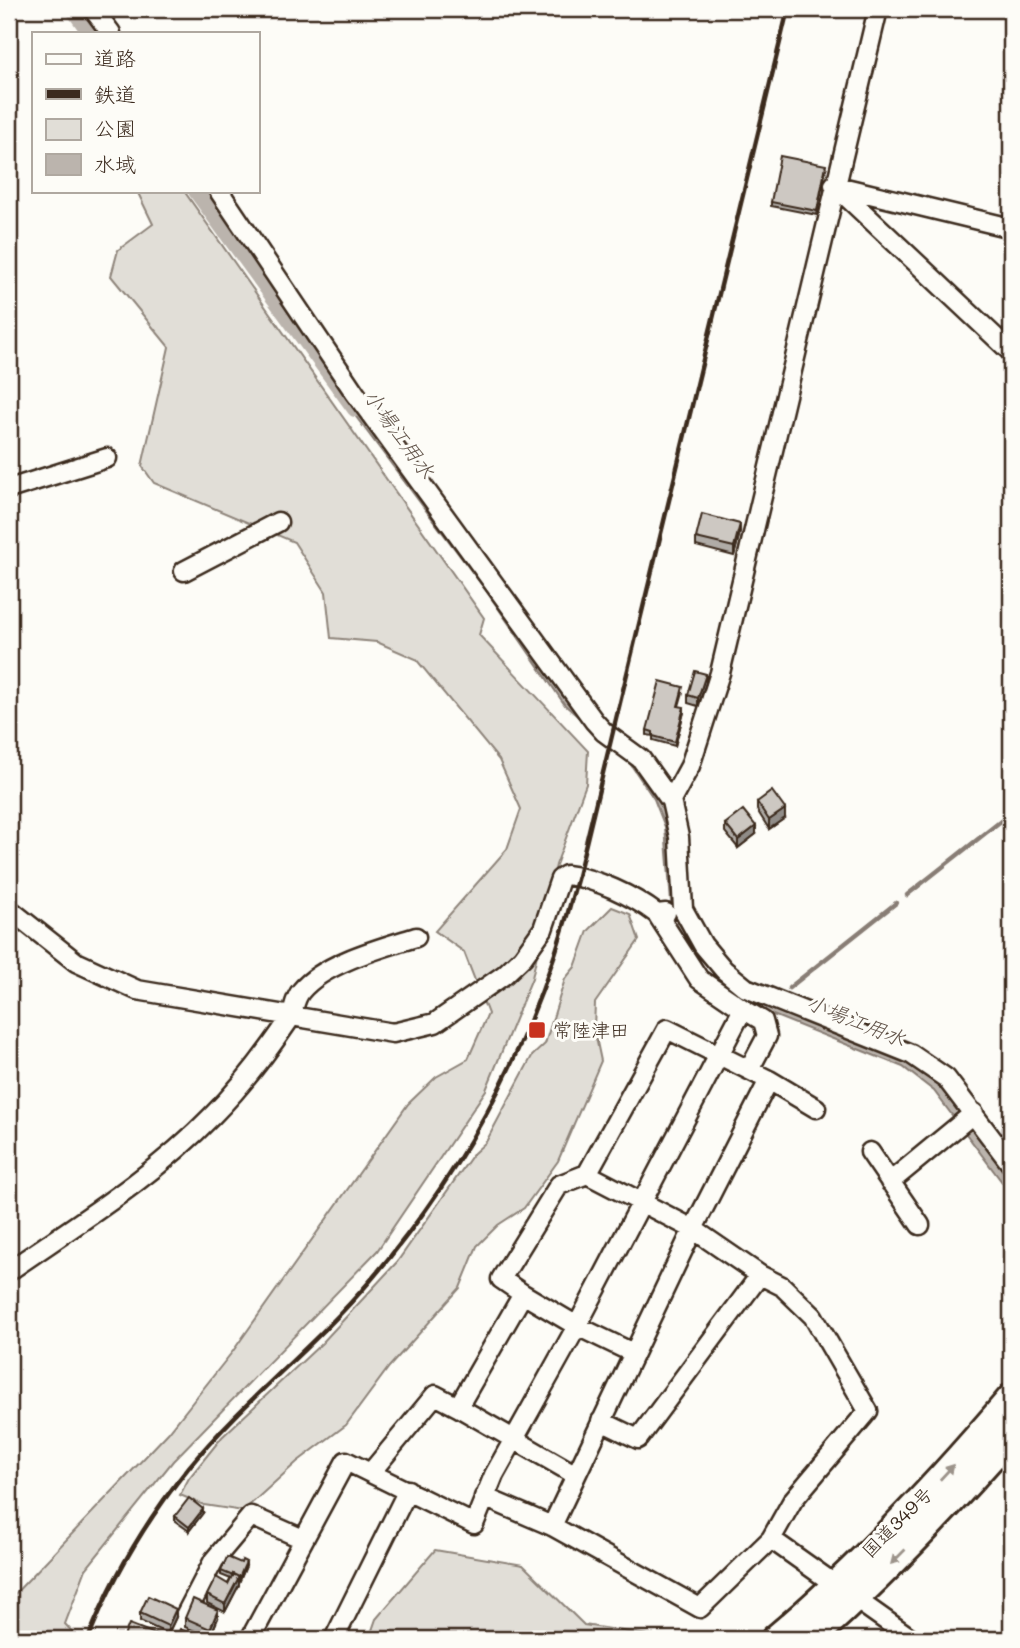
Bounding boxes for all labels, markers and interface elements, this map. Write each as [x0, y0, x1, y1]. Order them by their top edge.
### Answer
legend [32, 32, 259, 192]
text: 道路 [94, 44, 136, 71]
text: 鉄道 [94, 80, 136, 107]
text: 公園 [94, 114, 136, 141]
text: 水域 [94, 150, 136, 177]
water label: 小場江用水 [358, 383, 442, 484]
water label: 小場江用水 [803, 987, 910, 1052]
place label: 常陸津田 [553, 1017, 629, 1042]
marker: 常陸津田 [527, 1020, 547, 1040]
one-way arrow [938, 1464, 954, 1481]
street label: 国道349号 [856, 1481, 937, 1562]
one-way arrow [890, 1549, 907, 1566]

